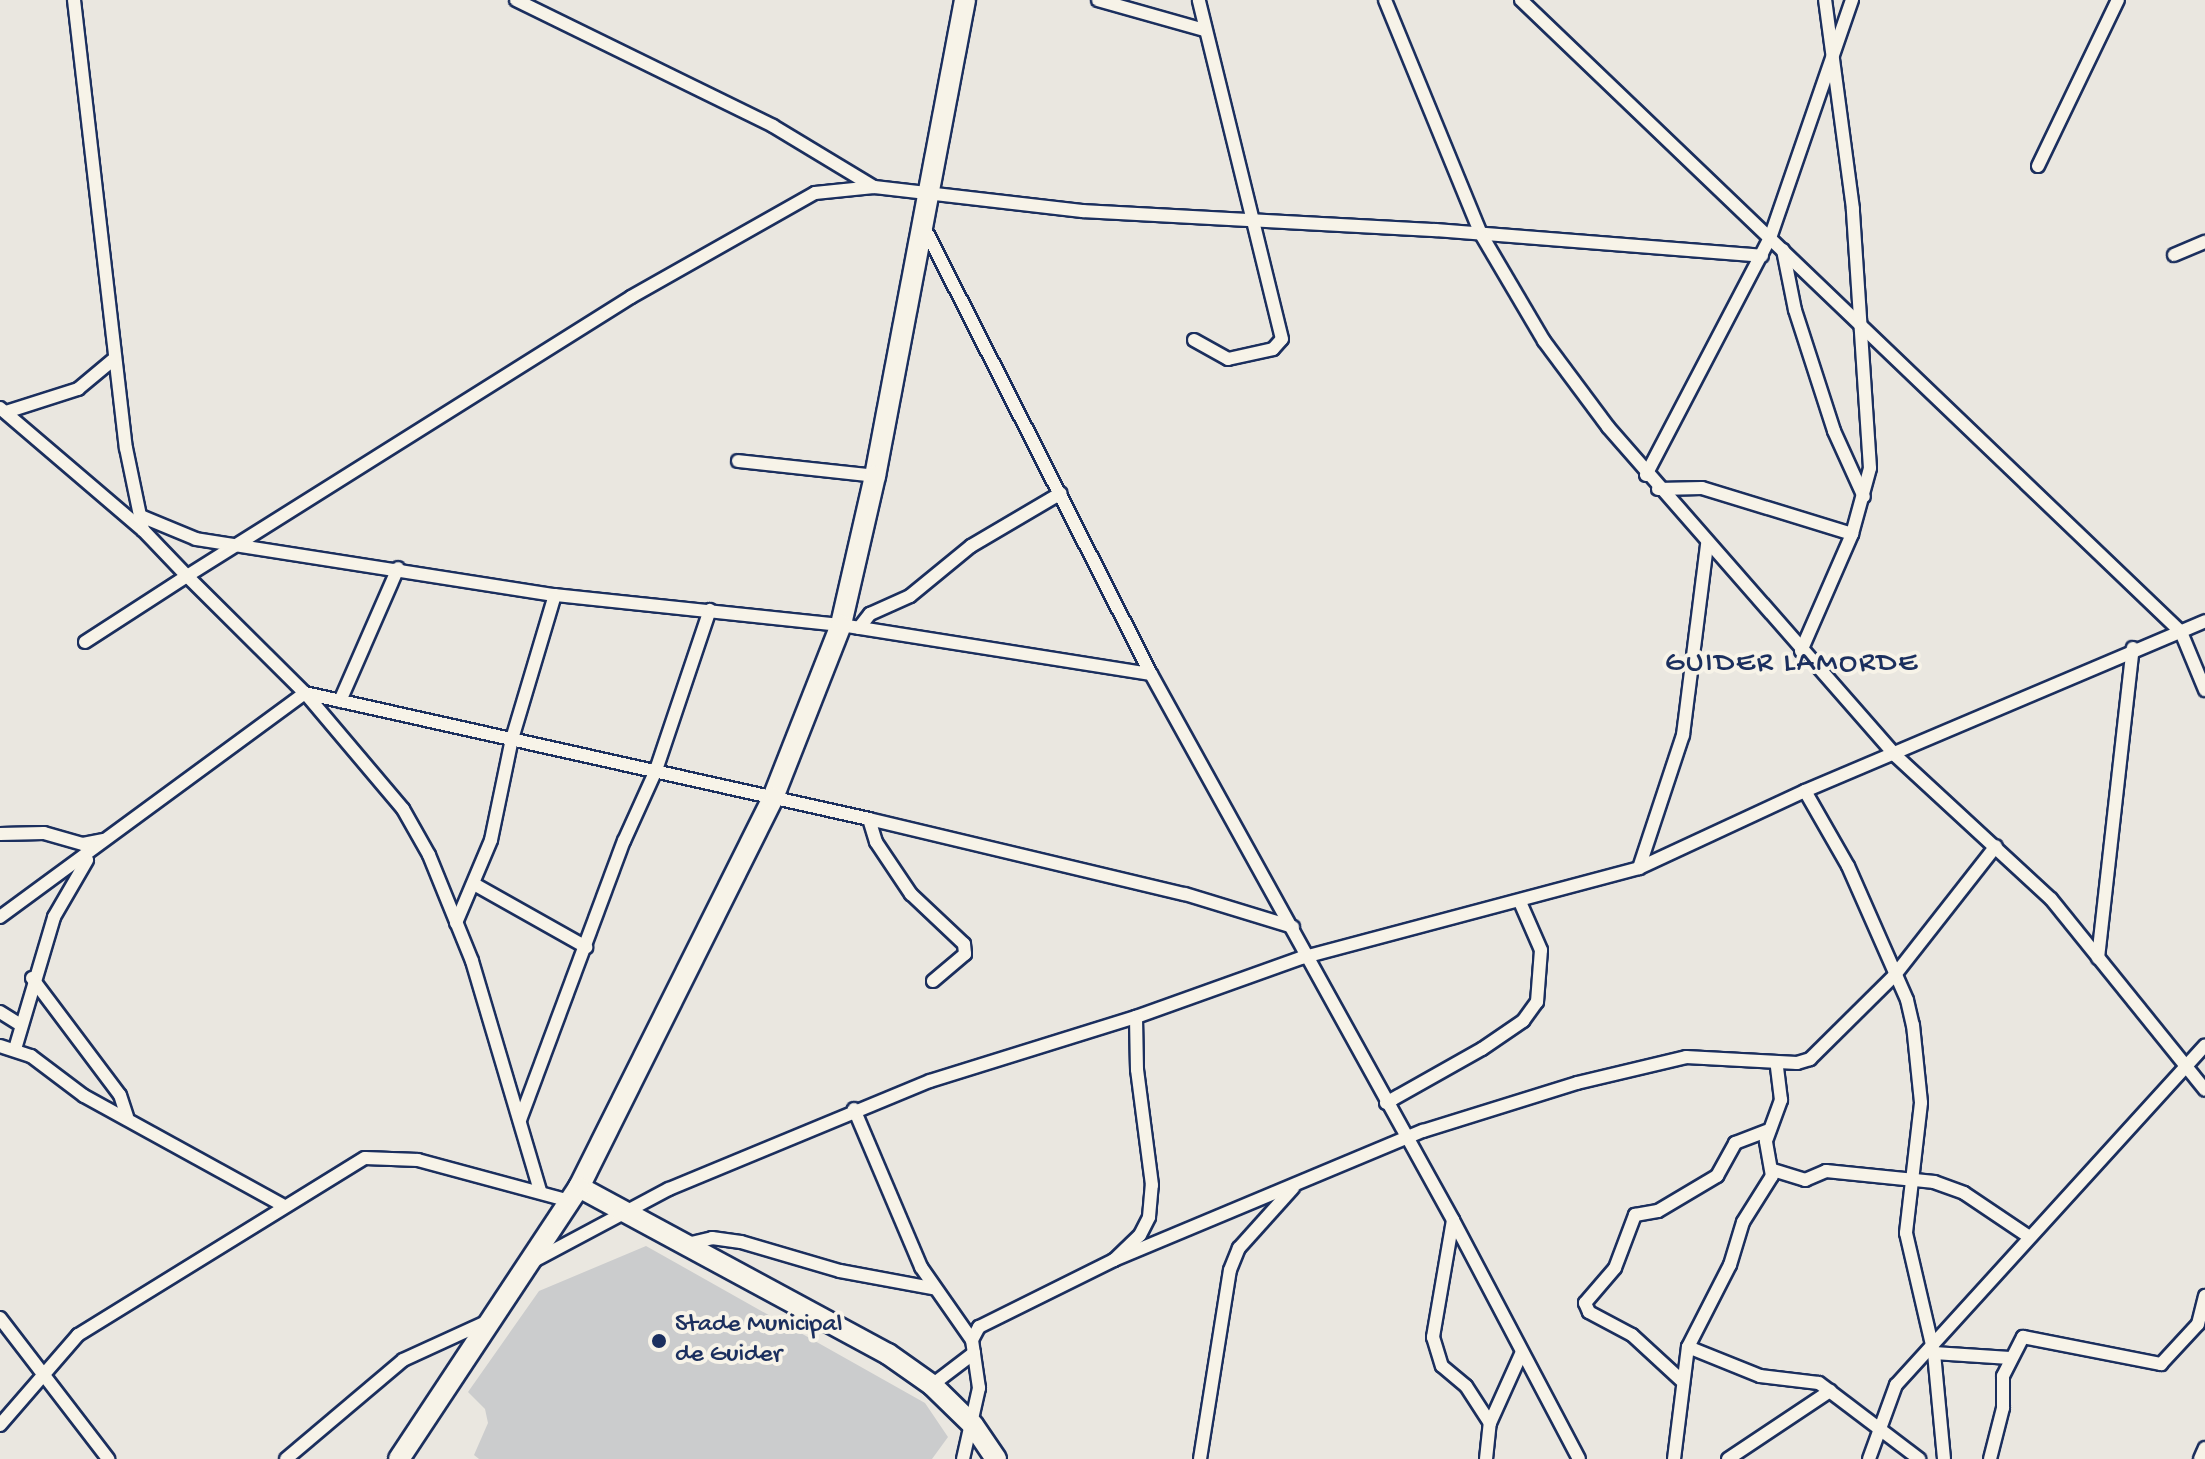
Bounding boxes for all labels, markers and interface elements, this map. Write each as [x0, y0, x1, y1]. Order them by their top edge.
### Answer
district label: GUIDER LAMORDE [1665, 647, 1919, 683]
place label: Stade Municipal de Guider [675, 1310, 843, 1372]
marker: Stade Municipal de Guider [650, 1332, 668, 1350]

